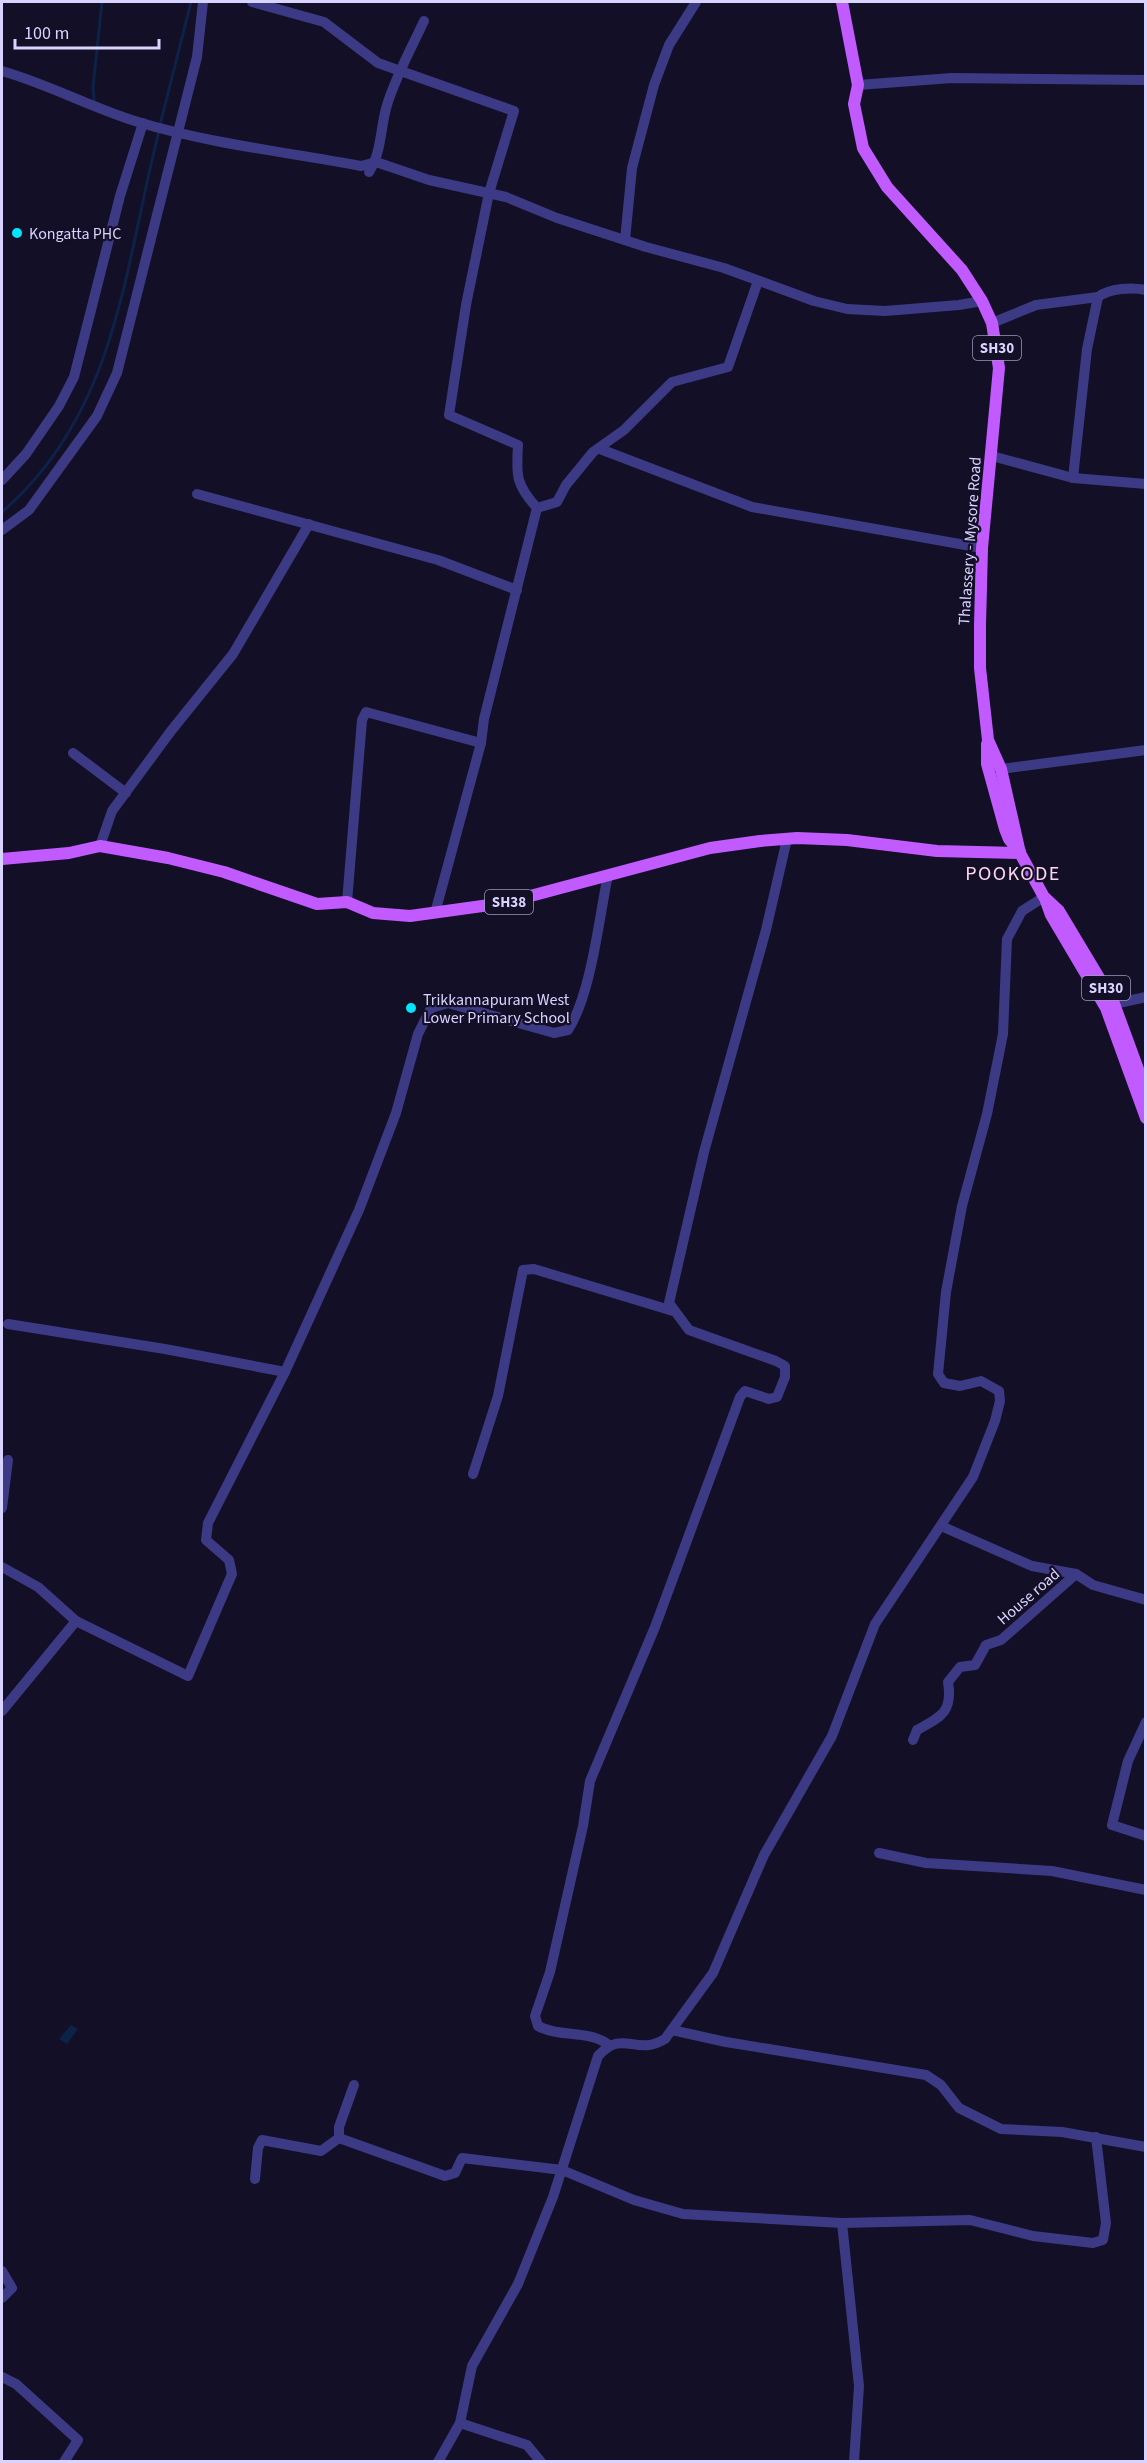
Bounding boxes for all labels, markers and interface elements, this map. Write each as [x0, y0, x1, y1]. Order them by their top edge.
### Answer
scale bar [15, 12, 159, 50]
text: 100 m [24, 21, 69, 46]
place label: Kongatta PHC [29, 223, 121, 245]
marker: Kongatta PHC [10, 226, 24, 240]
road number: SH30 [973, 336, 1021, 360]
street label: Thalassery - Mysore Road [953, 456, 987, 626]
district label: POOKODE [965, 860, 1061, 888]
road number: SH38 [485, 890, 533, 914]
road number: SH30 [1082, 976, 1130, 1000]
place label: Trikkannapuram West Lower Primary School [423, 989, 570, 1029]
marker: Trikkannapuram West Lower Primary School [404, 1001, 418, 1015]
street label: House road [993, 1563, 1065, 1630]

